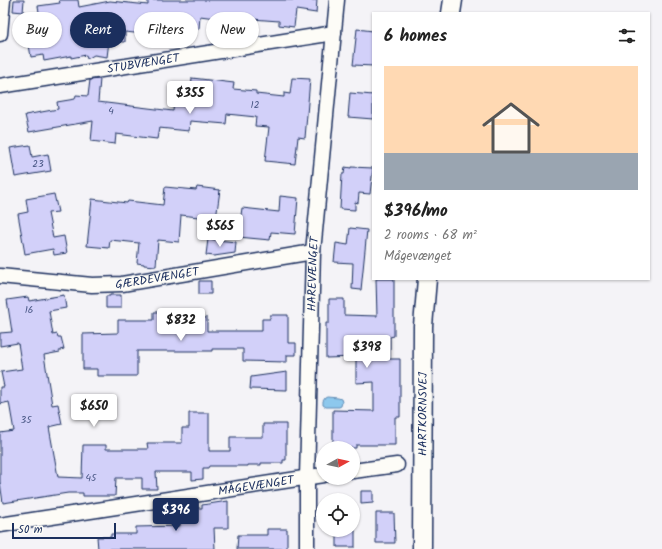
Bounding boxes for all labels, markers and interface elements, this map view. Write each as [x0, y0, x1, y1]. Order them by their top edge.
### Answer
chip: Buy [12, 12, 62, 48]
chip: Rent [70, 12, 126, 48]
chip: Filters [134, 12, 198, 48]
chip: New [206, 12, 259, 48]
text: 6 homes [384, 23, 447, 50]
icon: filters [616, 25, 638, 47]
street label: STUBVÆNGET [106, 48, 182, 78]
pin: $355 [166, 81, 214, 115]
text: $355 [176, 83, 204, 104]
icon: home [475, 92, 547, 164]
house number: 12 [251, 97, 260, 113]
house number: 4 [108, 103, 114, 119]
house number: 23 [32, 156, 44, 172]
text: $396/mo [384, 198, 448, 225]
pin: $565 [196, 214, 244, 248]
text: $565 [206, 216, 234, 237]
text: 2 rooms · 68 m² [384, 225, 477, 246]
street label: HAREVÆNGET [302, 234, 324, 312]
text: Mågevænget [384, 246, 452, 267]
street label: GÆRDEVÆNGET [115, 262, 202, 294]
house number: 16 [25, 302, 33, 318]
pin: $832 [157, 308, 205, 342]
text: $832 [166, 310, 196, 331]
pin: $398 [343, 335, 391, 369]
text: $398 [352, 337, 382, 358]
street label: HARTKORNSVEJ [413, 372, 432, 456]
pin: $650 [70, 394, 118, 428]
text: $650 [80, 396, 108, 417]
house number: 35 [20, 412, 32, 428]
north arrow [316, 441, 360, 485]
map controls [316, 441, 360, 537]
house number: 45 [86, 470, 97, 486]
street label: MÅGEVÆNGET [217, 470, 297, 501]
button: locate [316, 493, 360, 537]
pin: $396 [152, 498, 200, 532]
text: $396 [162, 500, 190, 521]
scale bar [12, 521, 116, 540]
text: 50 m [18, 521, 43, 539]

